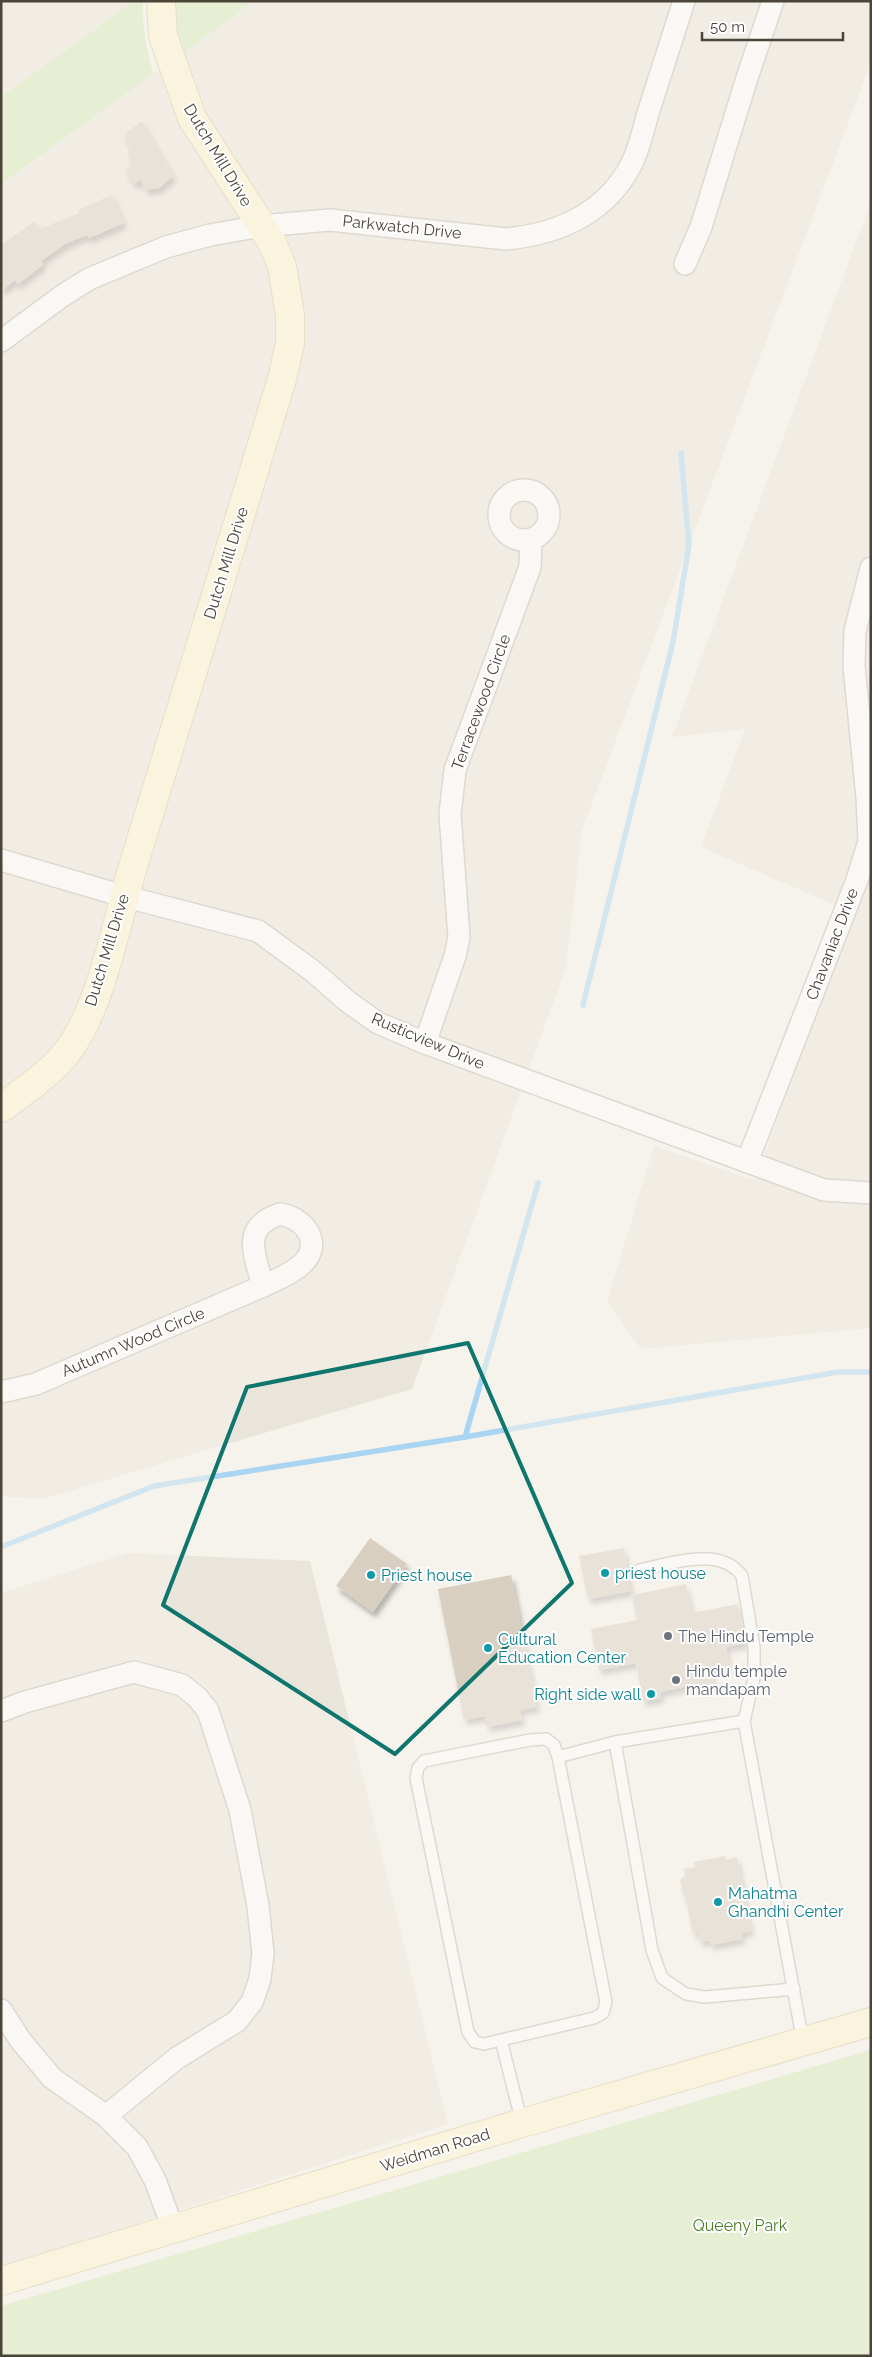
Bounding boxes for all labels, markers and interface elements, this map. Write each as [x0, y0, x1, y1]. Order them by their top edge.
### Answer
scale bar [702, 10, 843, 42]
text: 50 m [710, 18, 745, 36]
street label: Dutch Mill Drive [180, 100, 256, 210]
street label: Parkwatch Drive [341, 211, 463, 243]
street label: Dutch Mill Drive [200, 505, 252, 621]
street label: Terracewood Circle [448, 631, 514, 773]
street label: Chavaniac Drive [802, 885, 862, 1003]
street label: Dutch Mill Drive [81, 892, 133, 1008]
street label: Rusticview Drive [369, 1009, 487, 1073]
street label: Autumn Wood Circle [59, 1303, 207, 1381]
place label: priest house [615, 1564, 706, 1583]
place label: Priest house [381, 1566, 472, 1585]
marker: priest house [599, 1567, 611, 1579]
marker: Priest house [365, 1569, 377, 1581]
place label: The Hindu Temple [678, 1627, 814, 1646]
place label: Cultural Education Center [498, 1630, 626, 1667]
marker: The Hindu Temple [662, 1630, 674, 1642]
marker: Cultural Education Center [482, 1642, 494, 1654]
place label: Hindu temple mandapam [686, 1662, 787, 1699]
marker: Hindu temple mandapam [670, 1674, 682, 1686]
place label: Right side wall [534, 1685, 642, 1704]
marker: Right side wall [645, 1688, 657, 1700]
place label: Mahatma Ghandhi Center [728, 1884, 844, 1921]
marker: Mahatma Ghandhi Center [712, 1896, 724, 1908]
street label: Weidman Road [378, 2124, 492, 2176]
park label: Queeny Park [693, 2216, 788, 2235]

